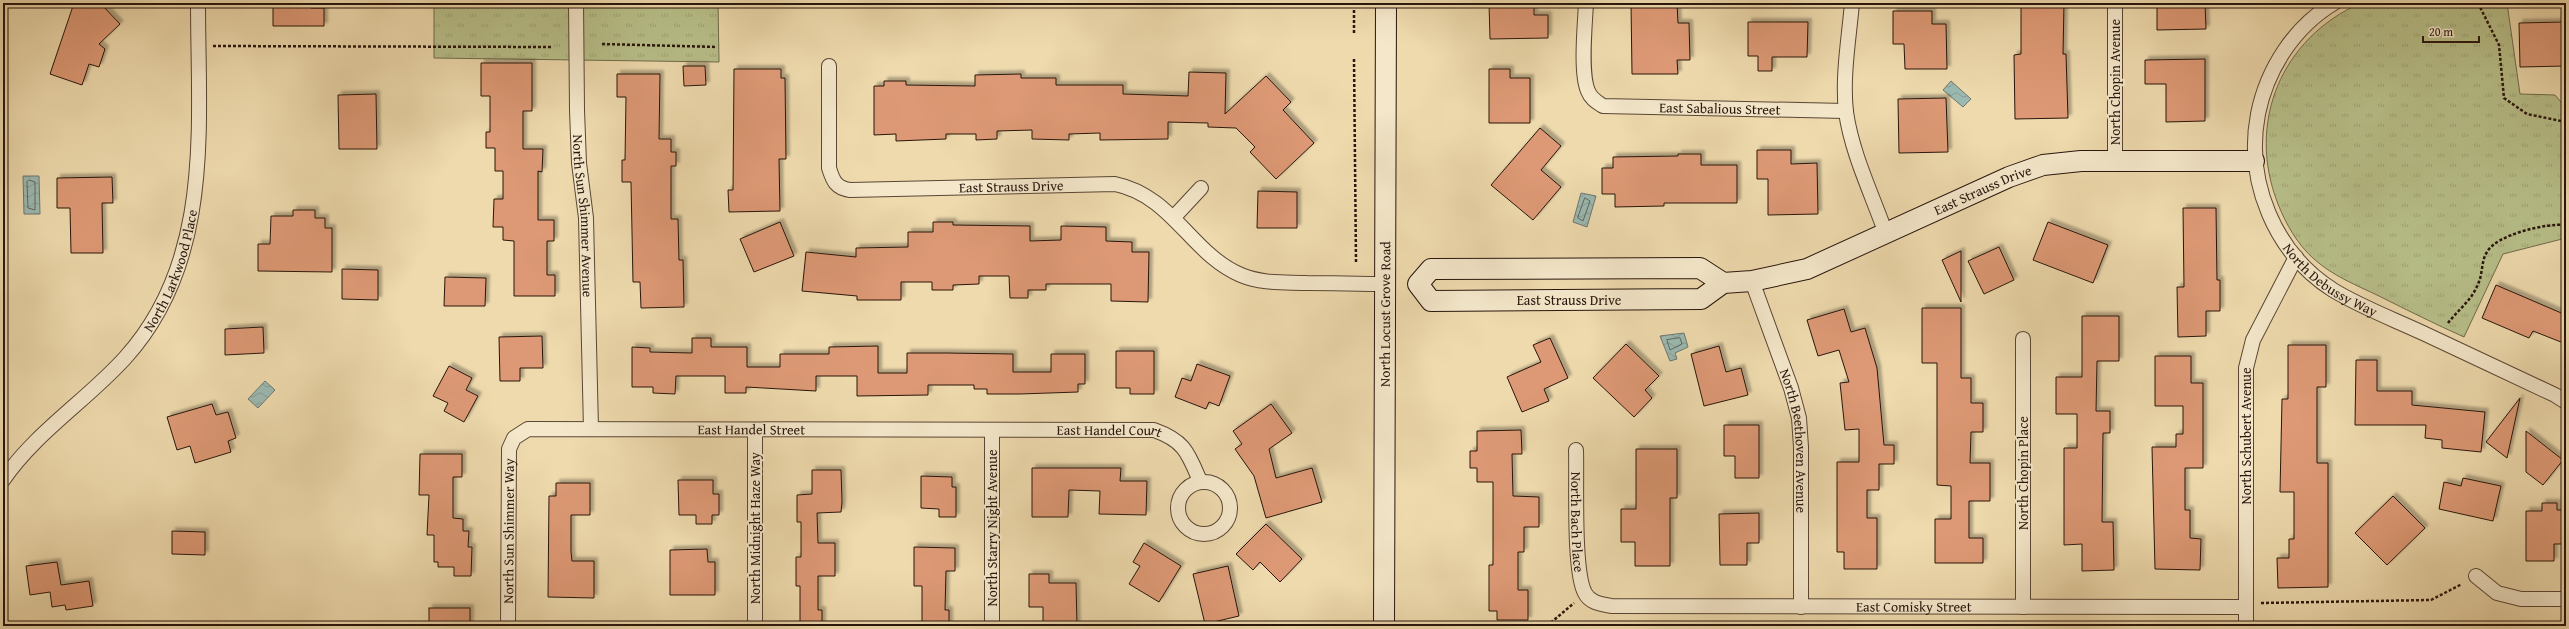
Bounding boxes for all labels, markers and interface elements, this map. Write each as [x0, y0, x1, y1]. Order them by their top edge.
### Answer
scale bar [2423, 18, 2479, 44]
street label: North Chopin Avenue [2105, 19, 2125, 145]
text: 20 m [2429, 23, 2453, 40]
street label: East Sabalious Street [1659, 97, 1781, 120]
street label: North Sun Shimmer Avenue [568, 134, 598, 298]
street label: East Strauss Drive [1931, 160, 2034, 220]
street label: East Strauss Drive [959, 175, 1064, 198]
street label: North Larkwood Place [138, 208, 202, 336]
street label: North Debussy Way [2278, 239, 2381, 321]
street label: North Locust Grove Road [1375, 241, 1395, 387]
street label: East Strauss Drive [1517, 290, 1622, 310]
street label: North Beethoven Avenue [1775, 366, 1811, 513]
street label: North Schubert Avenue [2236, 367, 2256, 505]
street label: North Chopin Place [2013, 416, 2033, 530]
street label: East Handel Street [697, 419, 805, 439]
street label: East Handel Court [1057, 420, 1165, 442]
street label: North Starry Night Avenue [982, 449, 1002, 606]
street label: North Midnight Haze Way [745, 452, 765, 604]
street label: North Sun Shimmer Way [498, 458, 519, 604]
street label: North Bach Place [1566, 472, 1589, 574]
street label: East Comisky Street [1856, 596, 1972, 617]

